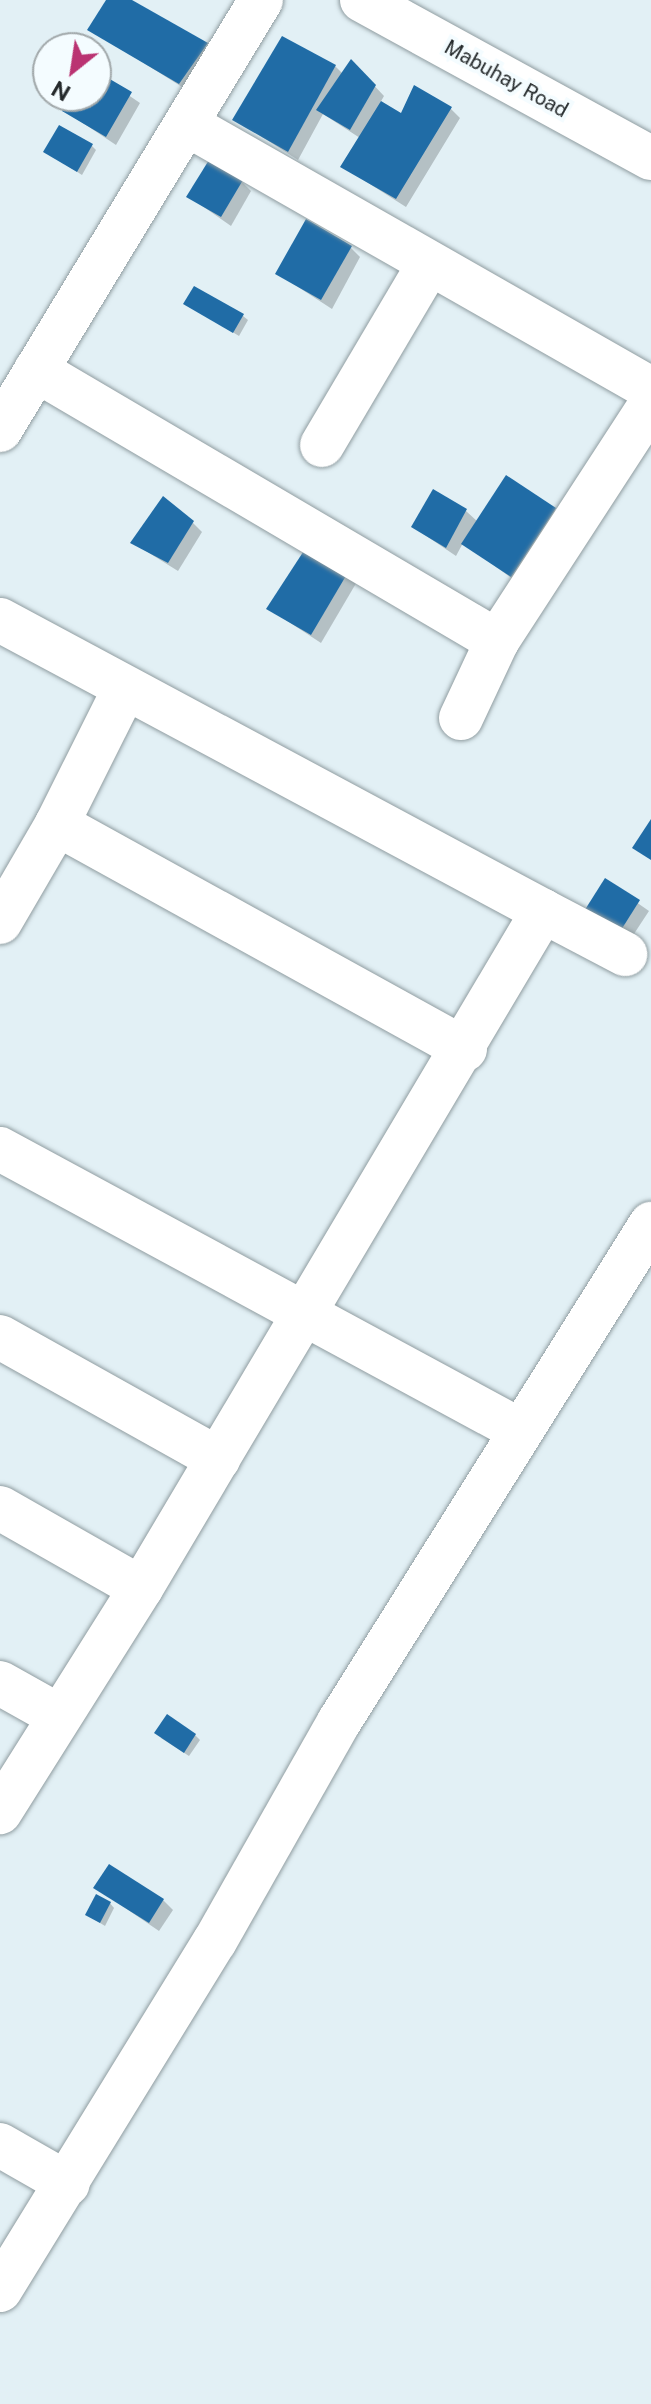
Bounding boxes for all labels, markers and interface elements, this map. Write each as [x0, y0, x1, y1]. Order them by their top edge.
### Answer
north arrow [32, 32, 112, 112]
street label: Mabuhay Road [440, 35, 572, 123]
text: N [47, 75, 75, 107]

